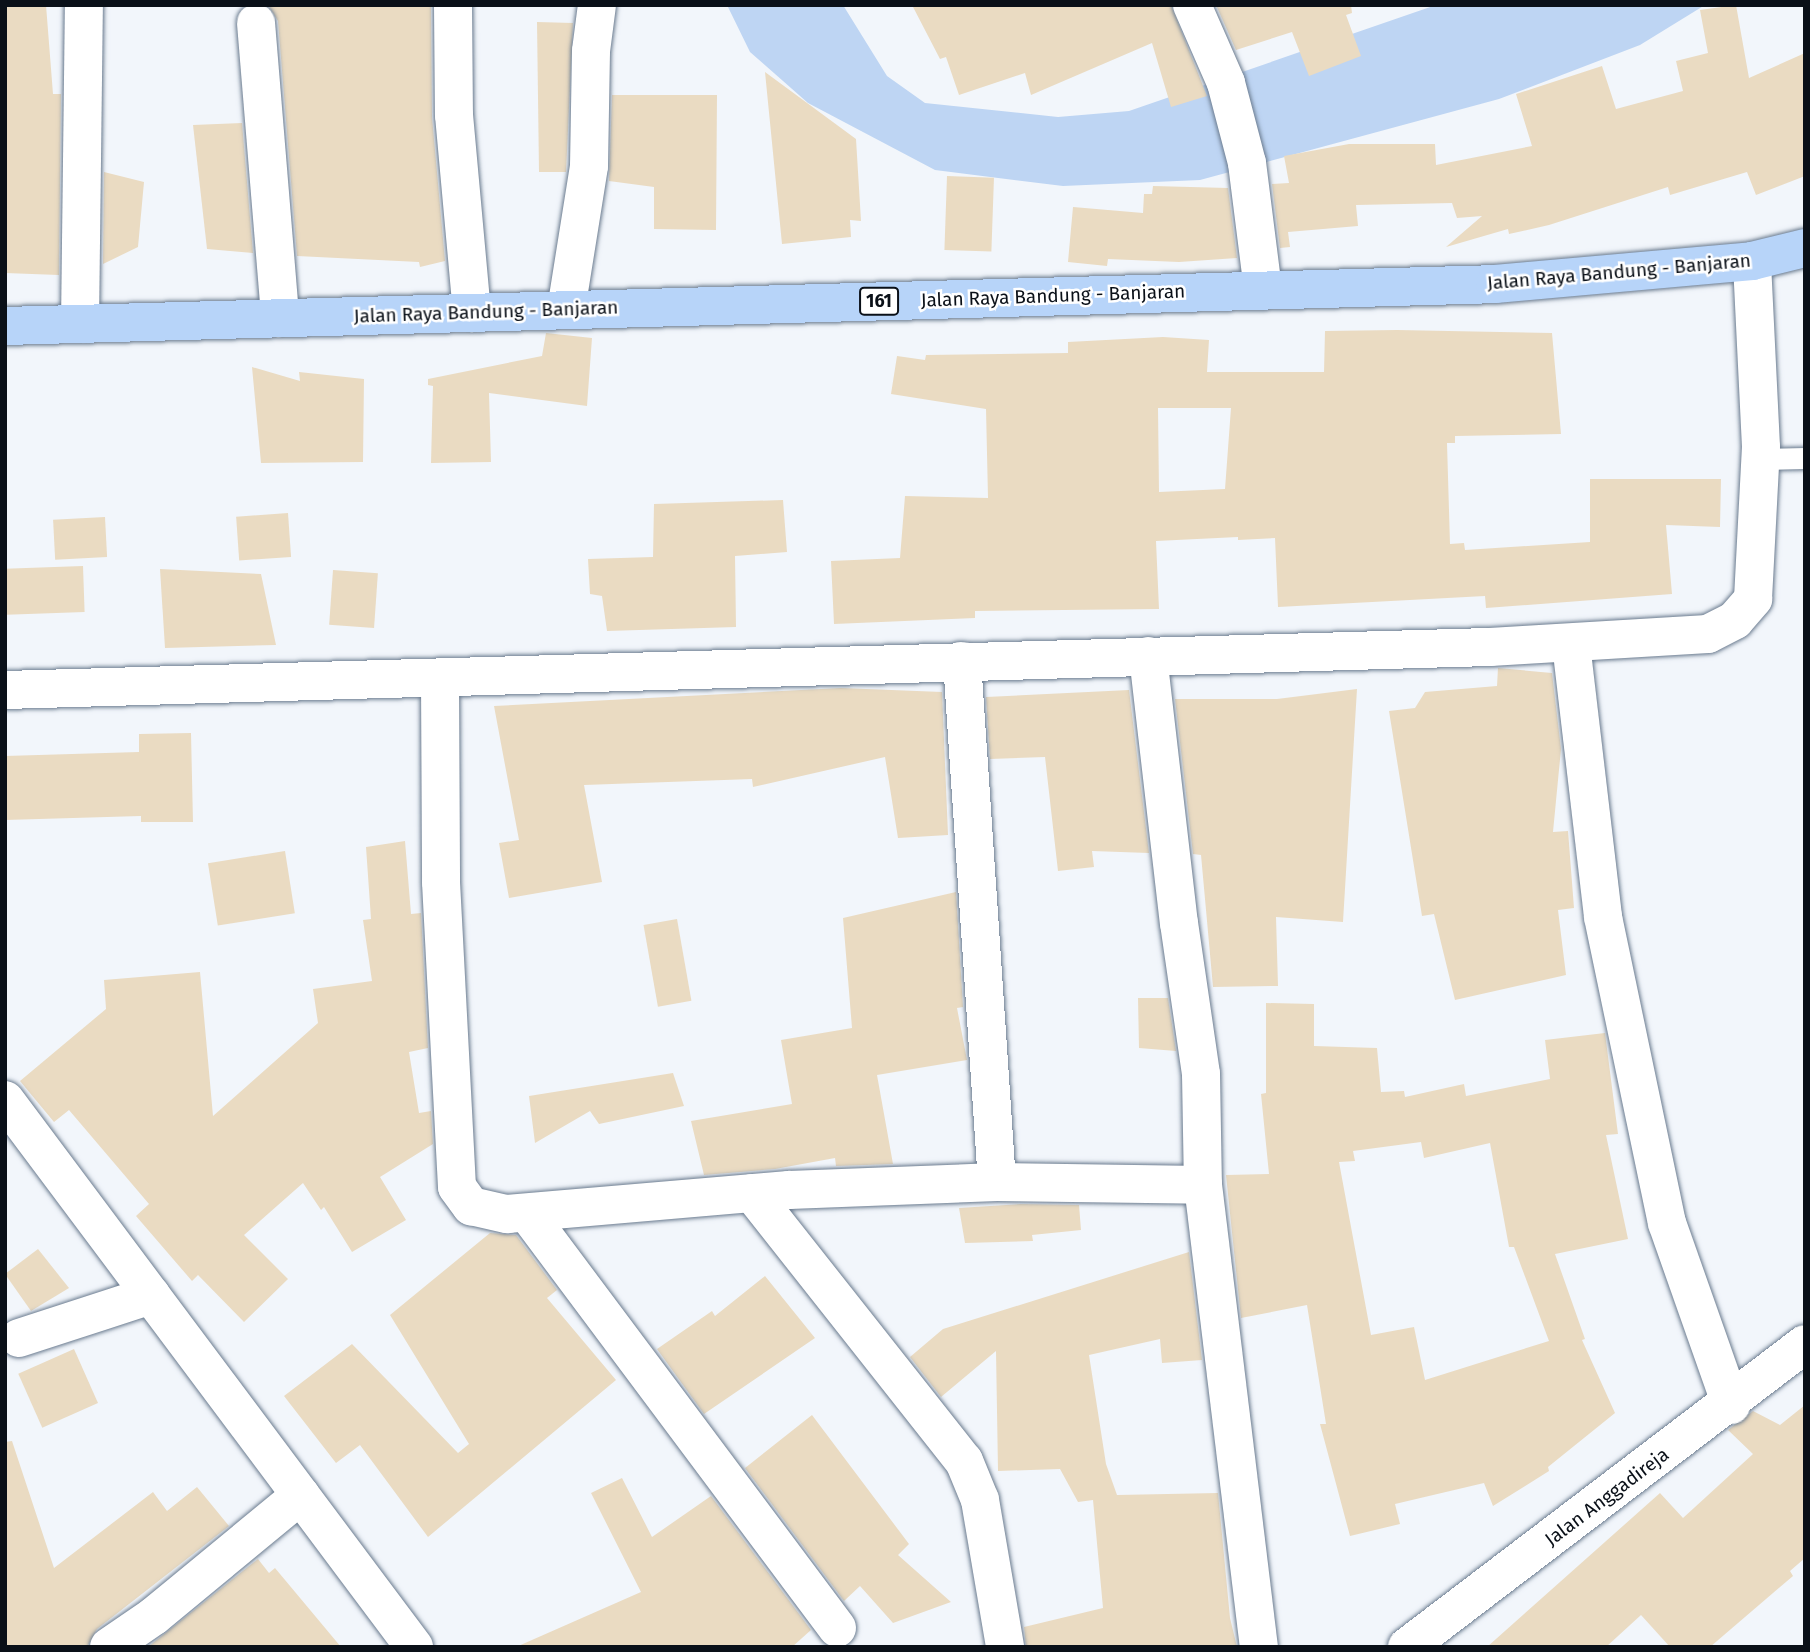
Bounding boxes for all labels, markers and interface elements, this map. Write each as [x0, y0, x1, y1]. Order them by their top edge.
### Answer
street label: Jalan Raya Bandung - Banjaran [1486, 249, 1752, 295]
street label: Jalan Raya Bandung - Banjaran [920, 280, 1186, 312]
road number: 161 [858, 286, 900, 316]
street label: Jalan Raya Bandung - Banjaran [353, 296, 619, 328]
street label: Jalan Anggadireja [1541, 1443, 1673, 1551]

